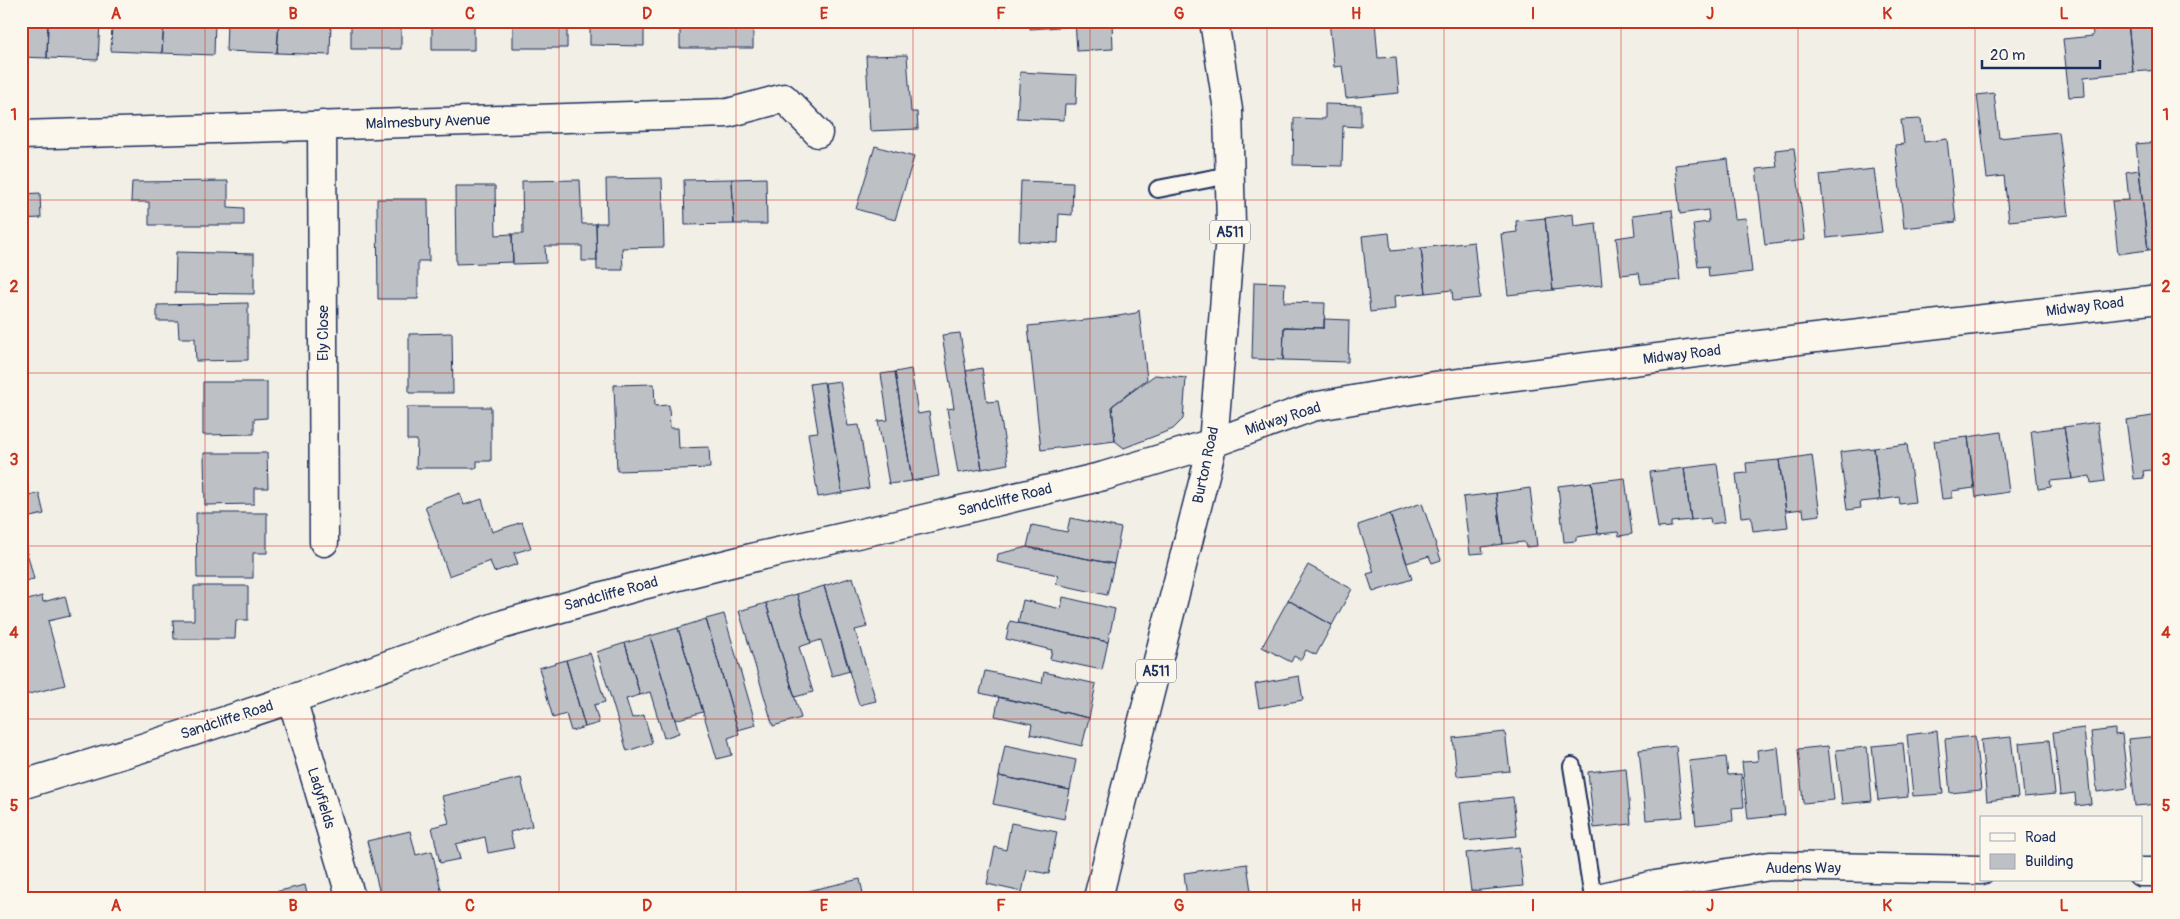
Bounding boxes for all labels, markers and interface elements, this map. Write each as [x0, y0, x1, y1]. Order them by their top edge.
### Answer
text: A [111, 4, 122, 24]
text: B [288, 4, 298, 24]
text: C [465, 4, 475, 24]
text: D [642, 4, 652, 24]
text: E [820, 4, 829, 24]
text: F [996, 4, 1006, 24]
text: G [1174, 4, 1185, 24]
text: H [1351, 4, 1361, 24]
text: I [1531, 4, 1535, 24]
text: J [1706, 4, 1714, 24]
text: K [1882, 4, 1892, 24]
text: L [2059, 4, 2069, 24]
scale bar [1982, 38, 2100, 70]
text: 20 m [1990, 46, 2025, 65]
text: 1 [11, 105, 17, 125]
text: 1 [2163, 105, 2169, 125]
street label: Malmesbury Avenue [365, 110, 491, 134]
road number: A511 [1210, 220, 1250, 243]
text: 2 [10, 277, 19, 297]
text: 2 [2162, 277, 2171, 297]
street label: Midway Road [2045, 293, 2125, 321]
street label: Ely Close [314, 304, 333, 361]
street label: Midway Road [1642, 341, 1722, 369]
street label: Midway Road [1243, 398, 1323, 440]
street label: Burton Road [1189, 425, 1223, 505]
text: 3 [10, 450, 19, 470]
text: 3 [2162, 450, 2171, 470]
street label: Sandcliffe Road [956, 479, 1054, 521]
street label: Sandcliffe Road [562, 572, 660, 616]
text: 4 [9, 623, 19, 643]
text: 4 [2161, 623, 2171, 643]
road number: A511 [1136, 659, 1176, 682]
street label: Sandcliffe Road [178, 696, 276, 744]
street label: Ladyfields [303, 765, 339, 831]
text: 5 [10, 796, 19, 816]
text: 5 [2162, 796, 2171, 816]
legend [1980, 816, 2142, 882]
text: Road [2025, 828, 2056, 847]
text: Building [2025, 852, 2073, 871]
street label: Audens Way [1765, 859, 1841, 878]
text: A [111, 896, 122, 916]
text: B [288, 896, 298, 916]
text: C [465, 896, 475, 916]
text: D [642, 896, 652, 916]
text: E [820, 896, 829, 916]
text: F [996, 896, 1006, 916]
text: G [1174, 896, 1185, 916]
text: H [1351, 896, 1361, 916]
text: I [1531, 896, 1535, 916]
text: J [1706, 896, 1714, 916]
text: K [1882, 896, 1892, 916]
text: L [2059, 896, 2069, 916]

